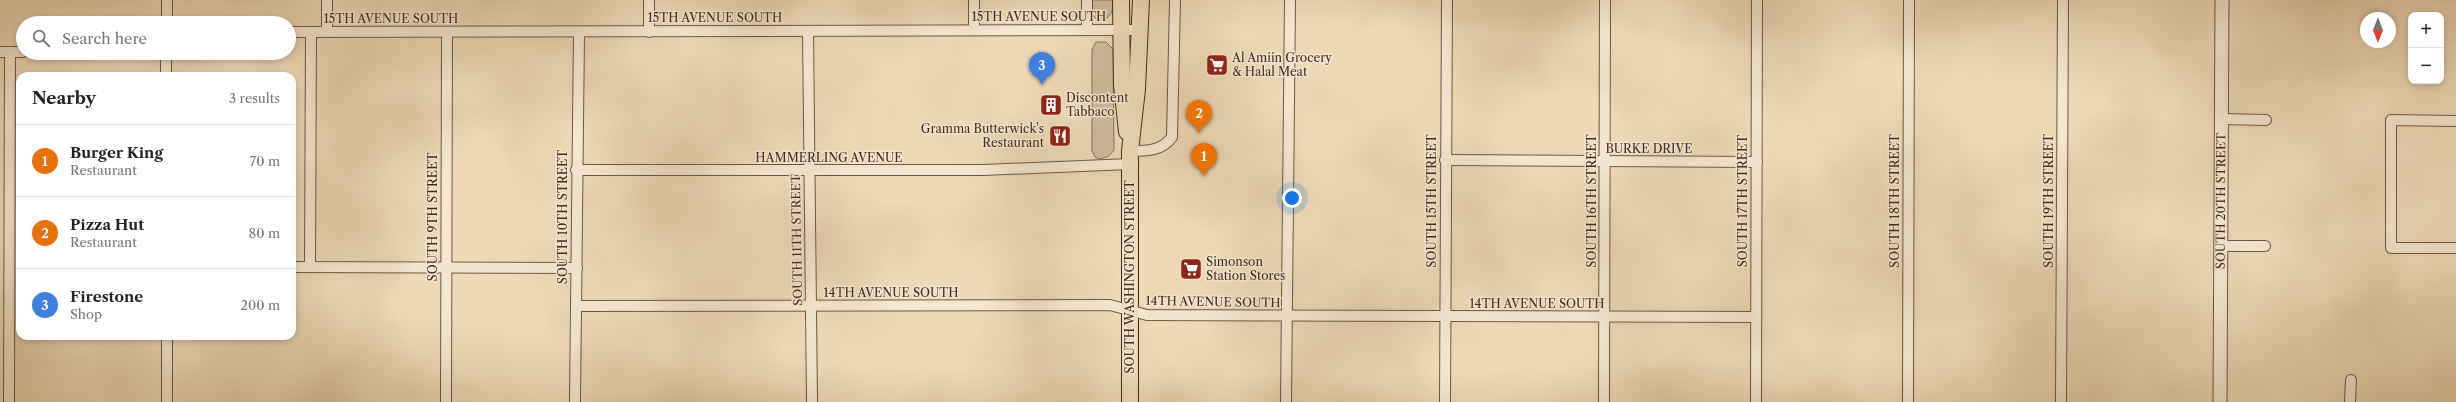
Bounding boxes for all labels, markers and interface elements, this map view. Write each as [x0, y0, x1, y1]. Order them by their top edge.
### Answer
street label: 15TH AVENUE SOUTH [972, 9, 1106, 24]
street label: 15TH AVENUE SOUTH [648, 10, 782, 25]
street label: 15TH AVENUE SOUTH [324, 11, 458, 26]
north arrow [2360, 12, 2396, 48]
map controls [2408, 12, 2444, 84]
button: + [2408, 12, 2444, 48]
search box [16, 16, 296, 60]
icon: search [30, 27, 52, 49]
text: Search here [62, 29, 147, 48]
button: − [2408, 48, 2444, 84]
place label: Al Amiin Grocery & Halal Meat [1231, 50, 1332, 79]
pin: 3 [1029, 52, 1055, 85]
supermarket icon: Al Amiin Grocery & Halal Meat [1204, 52, 1230, 78]
text: Nearby [32, 88, 96, 108]
text: 3 results [229, 90, 280, 106]
place label: Discontent Tabbaco [1066, 90, 1129, 119]
building icon: Discontent Tabbaco [1038, 92, 1064, 118]
pin: 2 [1186, 100, 1212, 133]
place label: Gramma Butterwick's Restaurant [921, 121, 1045, 150]
restaurant icon: Gramma Butterwick's Restaurant [1047, 123, 1073, 149]
street label: SOUTH 20TH STREET [2213, 133, 2228, 269]
street label: SOUTH 15TH STREET [1424, 134, 1439, 268]
street label: SOUTH 16TH STREET [1584, 134, 1599, 268]
street label: SOUTH 18TH STREET [1887, 134, 1902, 268]
street label: SOUTH 19TH STREET [2041, 134, 2056, 268]
street label: SOUTH 17TH STREET [1735, 135, 1750, 267]
street label: BURKE DRIVE [1606, 141, 1692, 156]
text: Burger King [70, 143, 163, 162]
pin: 1 [1191, 143, 1217, 176]
street label: SOUTH 10TH STREET [555, 150, 570, 284]
street label: HAMMERLING AVENUE [755, 150, 903, 165]
text: 1 [42, 153, 48, 169]
text: 70 m [250, 153, 280, 169]
street label: SOUTH 9TH STREET [425, 153, 440, 281]
text: Restaurant [70, 162, 137, 178]
street label: SOUTH 11TH STREET [788, 174, 805, 306]
street label: SOUTH WASHINGTON STREET [1122, 180, 1137, 374]
your location [1282, 188, 1302, 208]
text: Pizza Hut [70, 215, 144, 234]
text: 2 [41, 225, 49, 241]
text: 80 m [248, 225, 280, 241]
text: Restaurant [70, 234, 137, 250]
place label: Simonson Station Stores [1206, 254, 1285, 283]
supermarket icon: Simonson Station Stores [1178, 256, 1204, 282]
street label: 14TH AVENUE SOUTH [823, 285, 959, 300]
text: Firestone [70, 287, 143, 306]
street label: 14TH AVENUE SOUTH [1145, 293, 1281, 310]
street label: 14TH AVENUE SOUTH [1469, 296, 1605, 311]
text: 3 [41, 297, 49, 313]
text: 200 m [240, 297, 280, 313]
text: Shop [70, 306, 102, 322]

